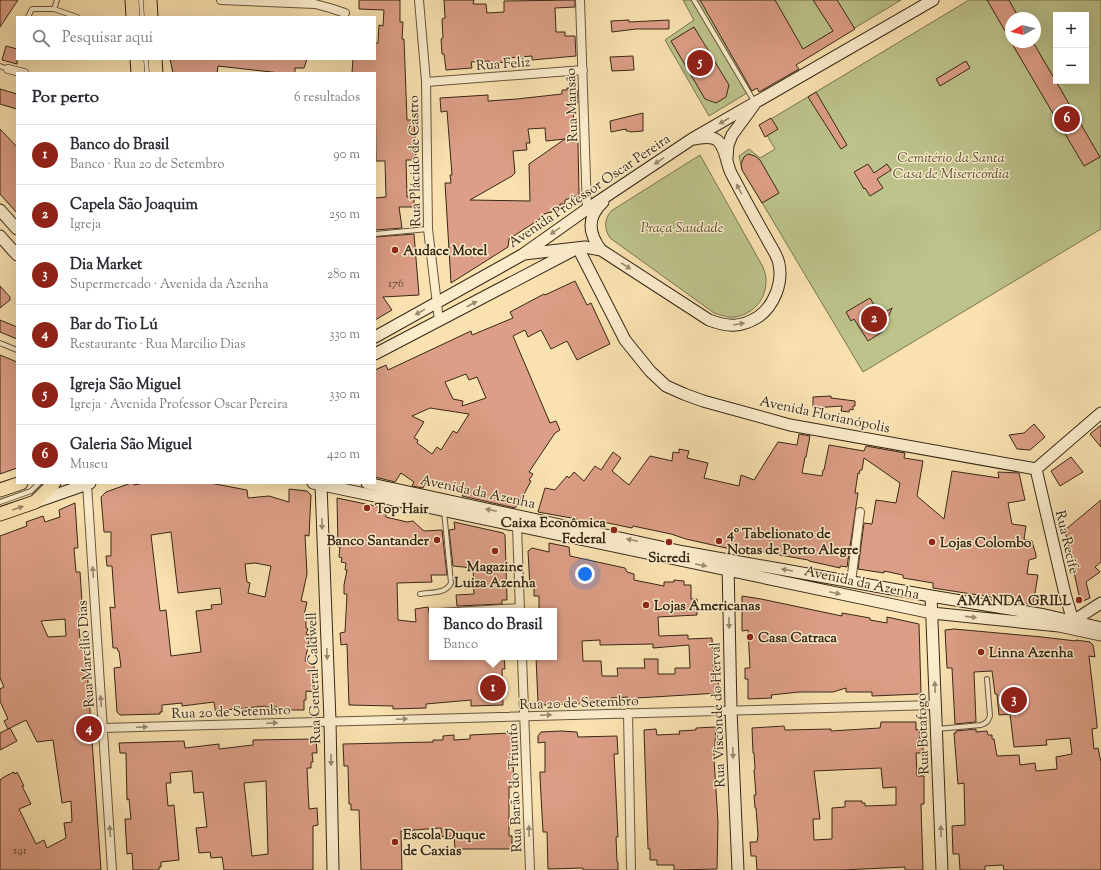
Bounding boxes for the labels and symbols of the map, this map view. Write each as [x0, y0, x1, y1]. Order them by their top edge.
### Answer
north arrow [1005, 12, 1041, 48]
pin: 5 [687, 48, 713, 78]
street label: Rua Feliz [475, 53, 531, 77]
street label: Rua Mansão [562, 67, 584, 142]
street label: Rua Plácido de Castro [405, 95, 427, 227]
pin: 6 [1054, 104, 1080, 134]
one-way arrow [718, 117, 730, 124]
street label: Avenida Professor Oscar Pereira [505, 129, 676, 254]
park label: Cemitério da Santa Casa de Misericórdia [893, 149, 1009, 185]
one-way arrow [654, 157, 665, 165]
one-way arrow [736, 183, 743, 195]
park label: Praça Saudade [641, 219, 724, 239]
one-way arrow [550, 227, 560, 235]
place label: Audace Motel [403, 242, 487, 262]
marker: Audace Motel [390, 245, 400, 255]
one-way arrow [621, 262, 631, 270]
house number: 176 [388, 275, 404, 293]
one-way arrow [466, 301, 478, 307]
pin: 2 [861, 304, 887, 334]
one-way arrow [414, 309, 425, 315]
one-way arrow [732, 321, 745, 327]
street label: Avenida Florianópolis [758, 392, 892, 440]
street label: Avenida da Azenha [418, 471, 537, 515]
place label: Top Hair [375, 500, 429, 520]
marker: Top Hair [362, 503, 372, 513]
one-way arrow [12, 505, 24, 511]
one-way arrow [485, 506, 497, 512]
street label: Rua Recife [1049, 509, 1083, 576]
place label: Caixa Econômica Federal [501, 514, 607, 550]
one-way arrow [319, 518, 326, 530]
marker: Caixa Econômica Federal [609, 525, 619, 535]
place label: 4º Tabelionato de Notas de Porto Alegre [726, 525, 859, 561]
place label: Banco Santander [327, 532, 430, 552]
place label: Lojas Colombo [940, 534, 1032, 554]
marker: Banco Santander [432, 535, 442, 545]
marker: 4º Tabelionato de Notas de Porto Alegre [714, 536, 724, 546]
one-way arrow [626, 537, 638, 543]
marker: Sicredi [664, 537, 674, 547]
marker: Lojas Colombo [927, 537, 937, 547]
marker: Magazine Luiza Azenha [490, 546, 500, 556]
place label: Sicredi [648, 549, 690, 569]
place label: Magazine Luiza Azenha [454, 558, 536, 594]
one-way arrow [695, 562, 708, 568]
street label: Avenida da Azenha [802, 562, 921, 606]
your location [575, 564, 595, 584]
one-way arrow [89, 566, 96, 578]
one-way arrow [781, 567, 793, 573]
one-way arrow [829, 590, 841, 596]
place label: AMANDA GRILL [956, 592, 1072, 612]
marker: AMANDA GRILL [1074, 595, 1084, 605]
place label: Lojas Americanas [654, 597, 761, 617]
street label: Rua Marcílio Dias [73, 600, 101, 708]
marker: Lojas Americanas [641, 600, 651, 610]
street label: Rua General Caldwell [303, 612, 327, 744]
one-way arrow [965, 614, 977, 620]
one-way arrow [726, 617, 733, 629]
place label: Casa Catraca [758, 629, 838, 649]
marker: Casa Catraca [745, 632, 755, 642]
street label: Rua Visconde do Herval [706, 642, 732, 788]
place label: Linna Azenha [989, 644, 1074, 664]
marker: Linna Azenha [976, 647, 986, 657]
one-way arrow [324, 648, 331, 660]
pin: 1 [480, 673, 506, 703]
one-way arrow [931, 681, 938, 693]
pin: 3 [1001, 685, 1027, 715]
street label: Rua 20 de Setembro [519, 692, 639, 716]
street label: Rua Botafogo [913, 693, 935, 775]
one-way arrow [98, 695, 105, 707]
street label: Rua 20 de Setembro [171, 701, 291, 725]
one-way arrow [540, 712, 552, 719]
pin: 4 [76, 714, 102, 744]
one-way arrow [396, 716, 408, 723]
one-way arrow [266, 720, 279, 726]
one-way arrow [136, 723, 148, 730]
street label: Rua Barão do Triunfo [504, 723, 528, 853]
one-way arrow [730, 747, 737, 759]
one-way arrow [328, 754, 334, 767]
one-way arrow [526, 824, 532, 837]
one-way arrow [938, 824, 944, 837]
one-way arrow [106, 825, 113, 837]
place label: Escola Duque de Caxias [403, 826, 486, 862]
marker: Escola Duque de Caxias [390, 837, 400, 847]
house number: 191 [13, 842, 27, 860]

